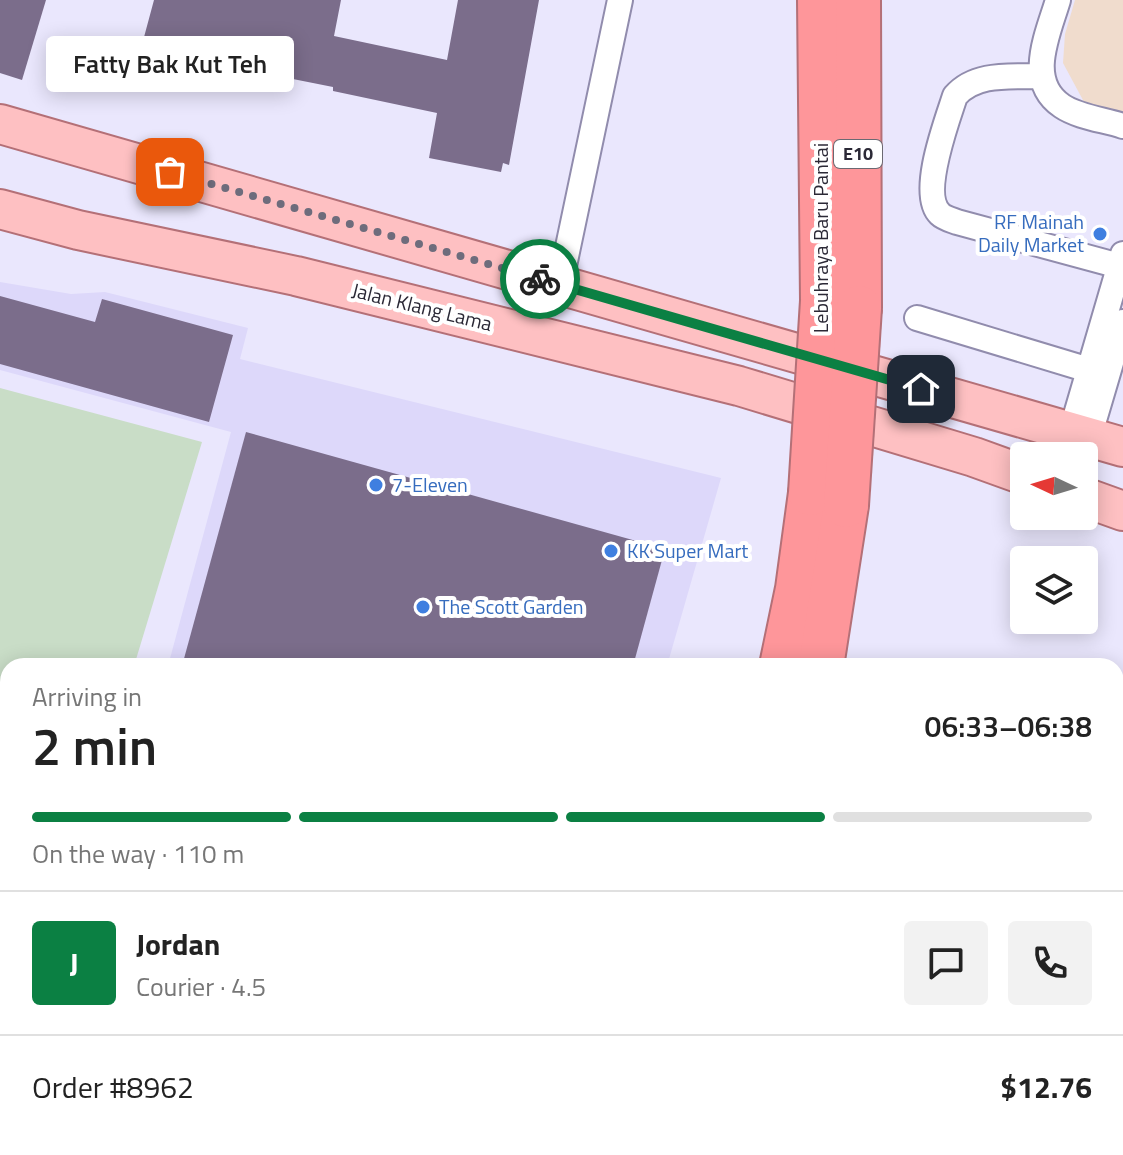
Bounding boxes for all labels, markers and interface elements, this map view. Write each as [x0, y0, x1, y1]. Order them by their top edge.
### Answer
callout: Fatty Bak Kut Teh [46, 36, 294, 92]
text: Fatty Bak Kut Teh [73, 44, 267, 83]
pin [136, 138, 204, 206]
road number: E10 [834, 140, 882, 168]
street label: Lebuhraya Baru Pantai [805, 143, 836, 333]
icon: bag [148, 150, 192, 194]
place label: RF Mainah Daily Market [978, 206, 1084, 260]
marker: RF Mainah Daily Market [1091, 225, 1109, 243]
courier [500, 239, 580, 319]
icon: bike [518, 257, 562, 301]
street label: Jalan Klang Lama [349, 274, 495, 339]
pin [887, 355, 955, 423]
icon: home [899, 367, 943, 411]
north arrow [1010, 442, 1098, 530]
map controls [1010, 442, 1098, 634]
place label: 7-Eleven [392, 469, 468, 500]
marker: 7-Eleven [367, 476, 385, 494]
place label: KK Super Mart [627, 535, 748, 566]
marker: KK Super Mart [602, 542, 620, 560]
button: layers [1010, 546, 1098, 634]
place label: The Scott Garden [439, 591, 584, 622]
marker: The Scott Garden [414, 598, 432, 616]
text: Arriving in [32, 677, 142, 716]
text: 06:33–06:38 [925, 703, 1092, 749]
text: 2 min [32, 706, 157, 785]
text: On the way · 110 m [32, 834, 244, 873]
text: Jordan [136, 921, 220, 967]
button: chat [904, 921, 988, 1005]
button: phone [1008, 921, 1092, 1005]
text: J [69, 940, 79, 986]
text: Courier · 4.5 [136, 967, 266, 1006]
text: Order #8962 [32, 1064, 194, 1110]
text: $12.76 [1000, 1064, 1092, 1110]

